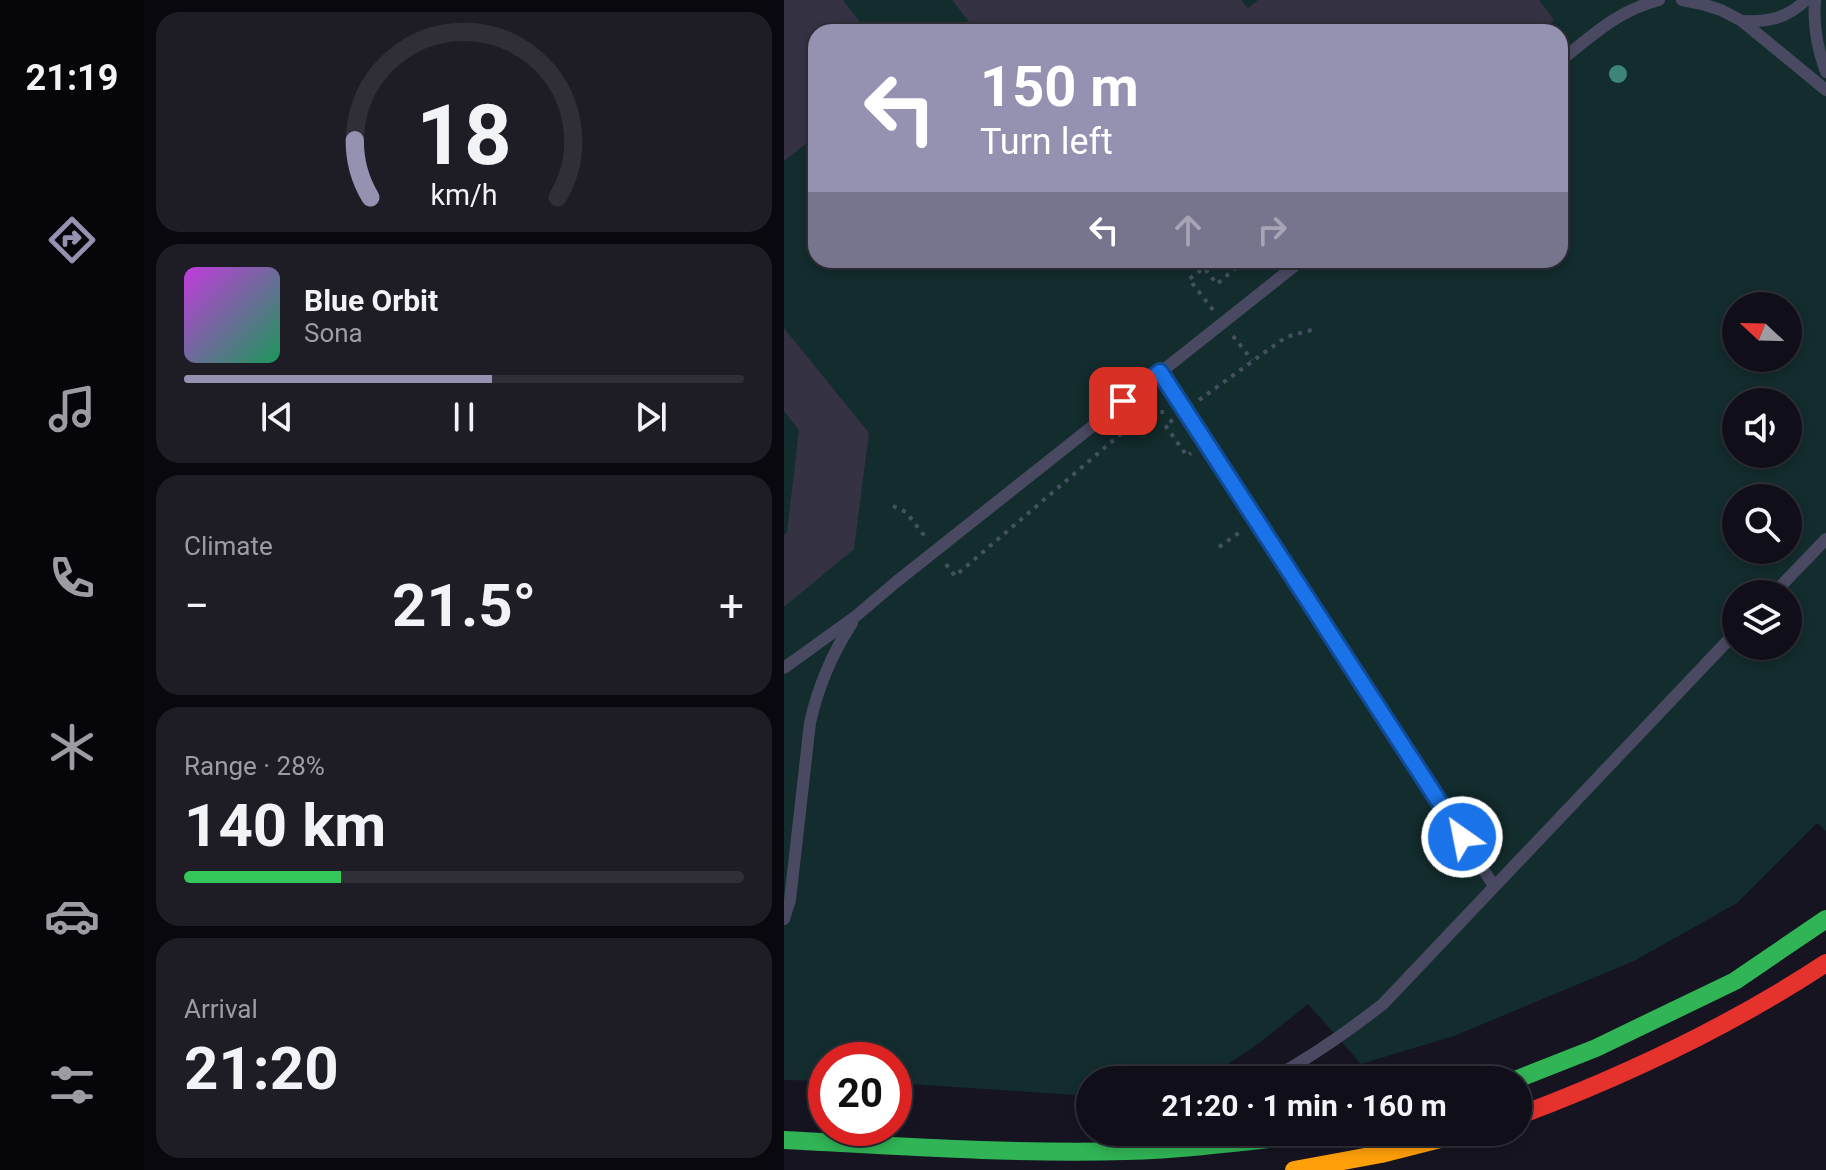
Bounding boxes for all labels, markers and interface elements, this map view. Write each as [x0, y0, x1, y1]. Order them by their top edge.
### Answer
text: 150 m [980, 54, 1139, 120]
icon: left [848, 56, 952, 160]
text: 21:19 [26, 57, 118, 99]
text: 18 [416, 86, 512, 183]
text: Turn left [980, 121, 1113, 163]
text: km/h [430, 178, 498, 212]
icon: left [1082, 208, 1126, 252]
icon: ahead [1166, 208, 1210, 252]
icon: right [1250, 208, 1294, 252]
icon: directions [44, 212, 100, 268]
text: Blue Orbit [304, 283, 438, 318]
north arrow [1722, 292, 1802, 372]
map controls [1722, 292, 1802, 660]
text: Sona [304, 318, 363, 348]
pin [1089, 367, 1157, 435]
icon: arrive [1101, 379, 1145, 423]
icon: music [44, 381, 100, 437]
button: sound [1722, 388, 1802, 468]
icon: previous [255, 395, 299, 439]
icon: pause [442, 395, 486, 439]
icon: next [629, 395, 673, 439]
button: search [1722, 484, 1802, 564]
text: Climate [184, 531, 273, 561]
icon: phone [44, 550, 100, 606]
text: 21.5° [392, 570, 536, 641]
text: − [184, 580, 209, 632]
text: + [719, 580, 744, 632]
button: layers [1722, 580, 1802, 660]
icon: climate [44, 719, 100, 775]
text: Range · 28% [184, 751, 325, 781]
text: 140 km [184, 790, 386, 861]
position arrow [1420, 795, 1504, 879]
icon: car [44, 888, 100, 944]
text: Arrival [184, 994, 258, 1024]
text: 21:20 [184, 1033, 339, 1104]
speed limit sign: 20 [808, 1042, 912, 1146]
icon: filters [44, 1057, 100, 1113]
text: 21:20 · 1 min · 160 m [1161, 1088, 1447, 1123]

